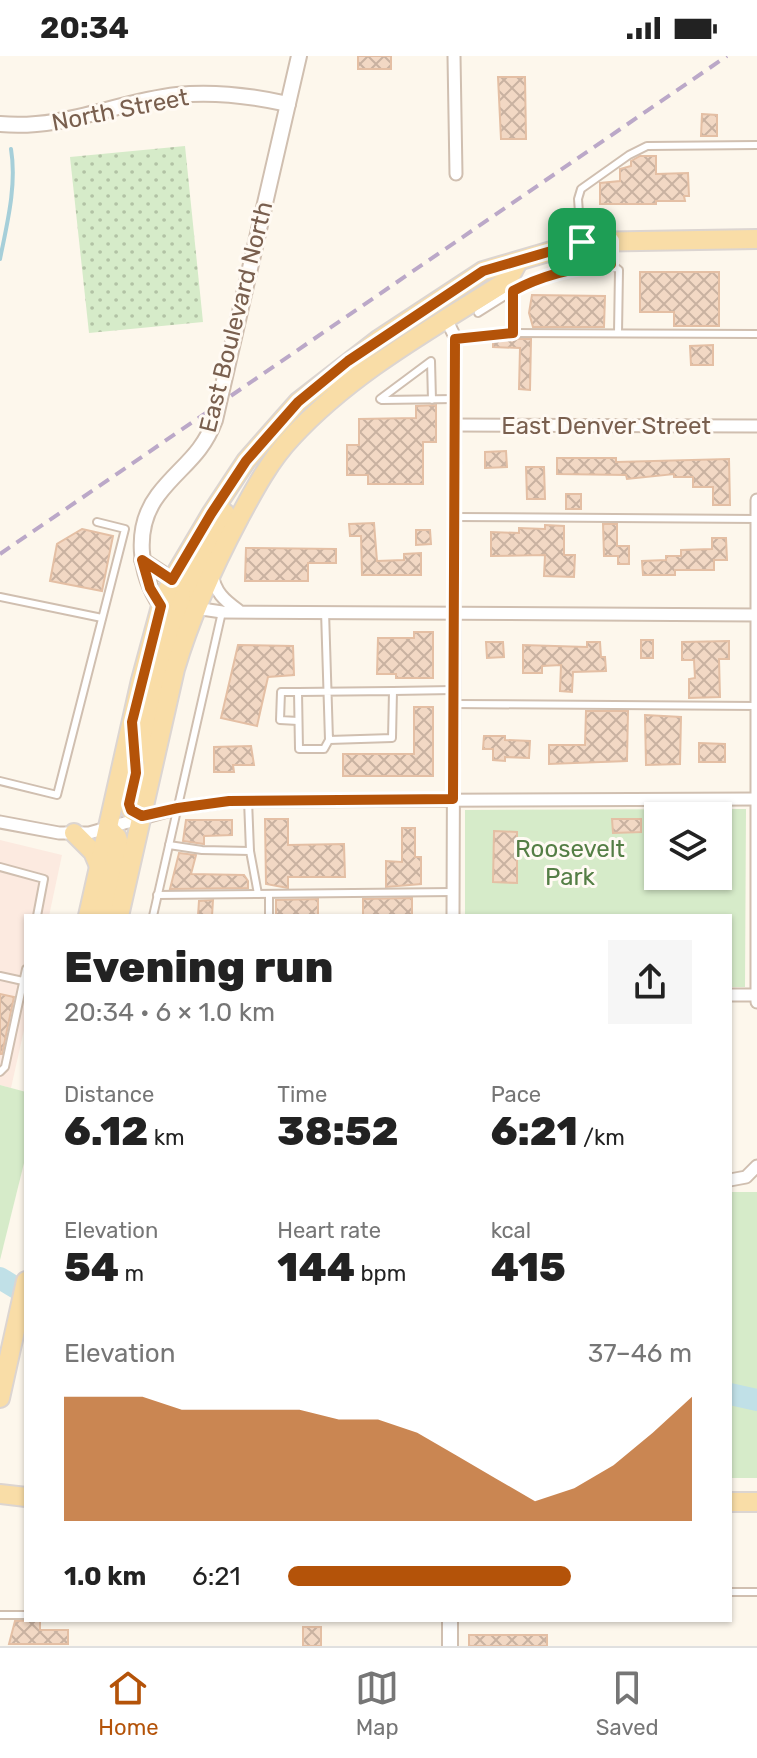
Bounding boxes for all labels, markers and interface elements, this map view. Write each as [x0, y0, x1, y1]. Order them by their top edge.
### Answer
text: 20:34 [40, 10, 129, 46]
street label: North Street [49, 83, 191, 137]
street label: East Boulevard North [194, 199, 278, 435]
pin [548, 208, 616, 276]
icon: arrive [560, 220, 604, 264]
street label: East Denver Street [501, 412, 711, 440]
map controls [644, 802, 732, 890]
button: layers [644, 802, 732, 890]
park label: Roosevelt Park [515, 835, 625, 891]
button: share [608, 940, 692, 1024]
text: Evening run [64, 941, 333, 993]
text: 20:34 · 6 × 1.0 km [64, 997, 275, 1028]
text: Distance [64, 1081, 154, 1108]
text: Time [277, 1081, 327, 1108]
text: Pace [491, 1081, 541, 1108]
text: 6.12 [64, 1108, 148, 1155]
text: 38:52 [277, 1108, 399, 1155]
text: 6:21 [491, 1108, 578, 1155]
text: km [148, 1124, 185, 1151]
text: /km [578, 1124, 625, 1151]
text: Elevation [64, 1217, 158, 1244]
text: Heart rate [277, 1217, 381, 1244]
text: kcal [491, 1217, 531, 1244]
text: 54 [64, 1244, 119, 1291]
text: 144 [277, 1244, 355, 1291]
text: 415 [491, 1244, 566, 1291]
text: m [119, 1260, 144, 1287]
text: bpm [355, 1260, 406, 1287]
text: Elevation [64, 1338, 175, 1369]
text: 37–46 m [588, 1338, 692, 1369]
text: 1.0 km [64, 1561, 146, 1592]
text: 6:21 [192, 1561, 241, 1592]
tab: Home [98, 1666, 159, 1741]
tab: Map [355, 1666, 399, 1741]
tab: Saved [596, 1666, 659, 1741]

